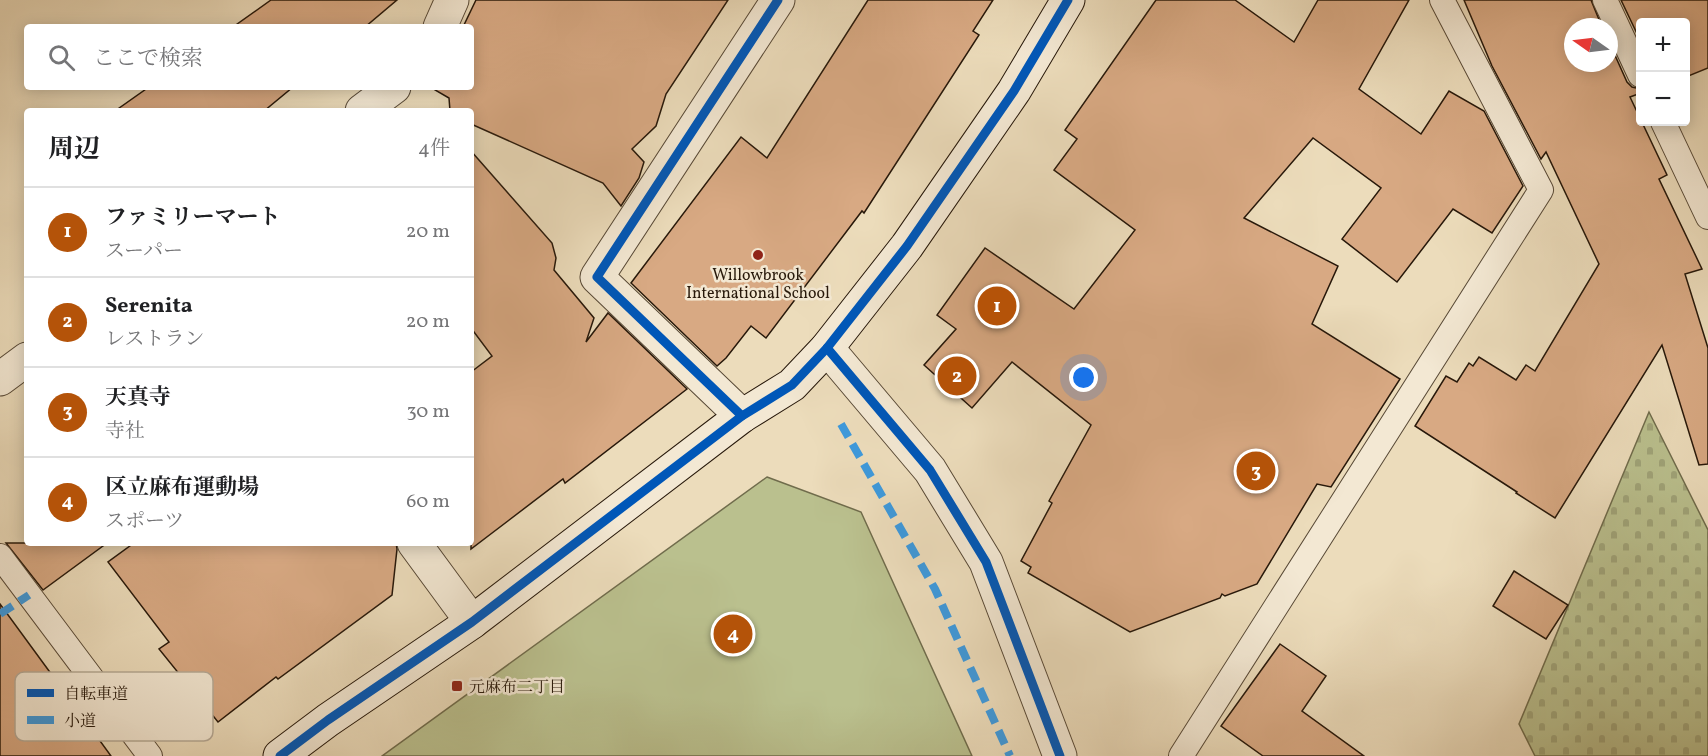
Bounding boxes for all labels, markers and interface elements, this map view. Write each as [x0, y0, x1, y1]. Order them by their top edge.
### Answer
north arrow [1564, 18, 1618, 72]
map controls [1636, 18, 1690, 126]
button: + [1636, 18, 1690, 72]
search box [24, 24, 474, 90]
icon: search [45, 41, 78, 74]
text: ここで検索 [93, 44, 203, 75]
button: − [1636, 72, 1690, 126]
text: 周辺 [48, 132, 100, 168]
text: 4件 [418, 135, 450, 163]
text: ファミリーマート [105, 203, 281, 234]
text: 1 [63, 218, 72, 246]
text: 20 m [406, 218, 450, 246]
text: スーパー [105, 238, 183, 266]
marker: Willowbrook International School [751, 248, 765, 262]
place label: Willowbrook International School [686, 265, 830, 305]
pin: 1 [978, 284, 1016, 328]
text: Serenita [105, 291, 193, 322]
text: 2 [62, 308, 73, 336]
text: 20 m [406, 308, 450, 336]
text: レストラン [105, 326, 204, 354]
pin: 2 [938, 354, 976, 398]
your location [1069, 363, 1098, 392]
text: 天真寺 [105, 383, 171, 414]
text: 3 [62, 398, 73, 426]
text: 30 m [406, 398, 450, 426]
text: 寺社 [105, 418, 145, 446]
pin: 3 [1236, 448, 1276, 494]
text: 区立麻布運動場 [105, 473, 259, 504]
text: 4 [61, 488, 74, 516]
text: 60 m [406, 488, 450, 516]
text: スポーツ [105, 508, 184, 536]
pin: 4 [714, 612, 752, 656]
legend [15, 672, 213, 741]
place label: 元麻布二丁目 [469, 677, 565, 699]
marker: 元麻布二丁目 [450, 679, 464, 693]
text: 自転車道 [64, 684, 128, 706]
text: 小道 [64, 711, 96, 733]

